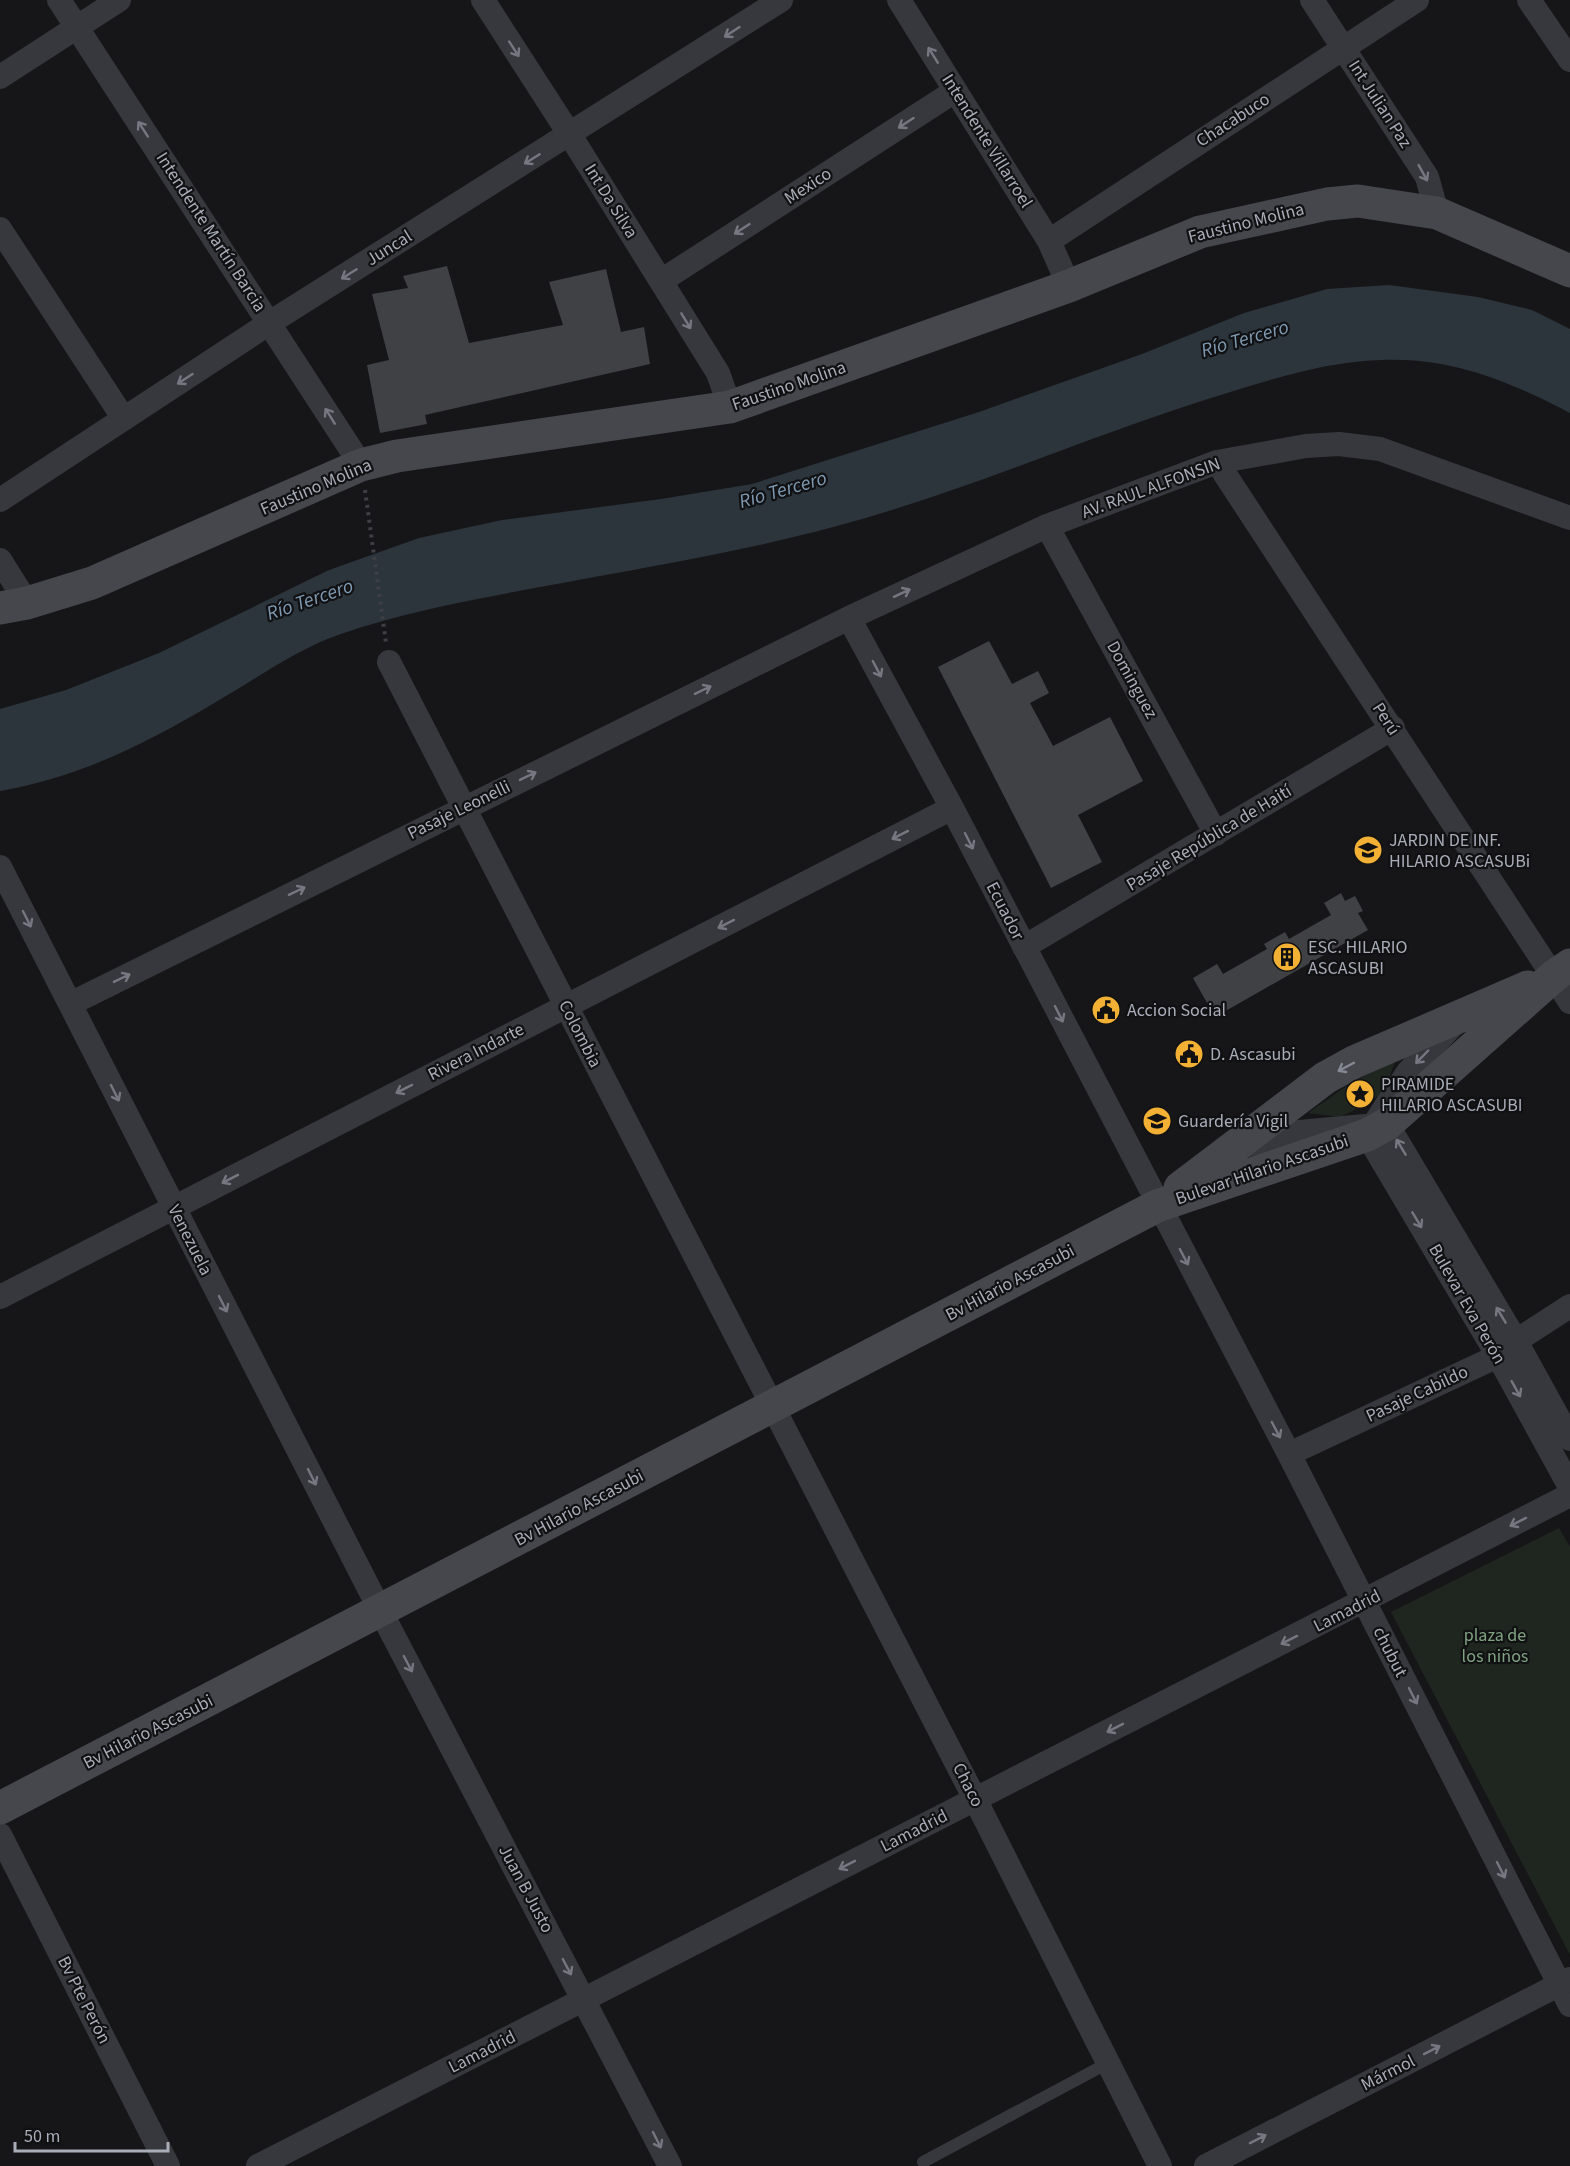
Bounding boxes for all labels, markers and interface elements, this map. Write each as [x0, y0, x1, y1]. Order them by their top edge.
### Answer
one-way arrow [724, 26, 741, 38]
one-way arrow [509, 40, 521, 57]
one-way arrow [926, 47, 938, 64]
street label: Int Julian Paz [1342, 55, 1418, 153]
street label: Intendente Villarroel [936, 69, 1038, 213]
street label: Chacabuco [1191, 87, 1275, 153]
one-way arrow [898, 117, 915, 129]
one-way arrow [137, 121, 150, 138]
street label: Intendente Martín Barcia [150, 147, 272, 317]
one-way arrow [524, 153, 541, 165]
street label: Int Da Silva [578, 159, 644, 243]
street label: Mexico [779, 161, 837, 211]
one-way arrow [1418, 163, 1430, 181]
street label: Faustino Molina [1185, 196, 1307, 250]
one-way arrow [734, 223, 751, 235]
street label: Juncal [361, 224, 417, 272]
one-way arrow [341, 268, 358, 280]
one-way arrow [680, 312, 692, 329]
water label: Río Tercero [1198, 313, 1292, 365]
street label: Faustino Molina [729, 355, 849, 417]
one-way arrow [177, 373, 194, 385]
one-way arrow [324, 408, 336, 425]
street label: AV. RAUL ALFONSIN [1078, 451, 1224, 525]
street label: Faustino Molina [256, 452, 376, 522]
water label: Río Tercero [736, 464, 830, 516]
water label: Río Tercero [263, 572, 357, 628]
one-way arrow [892, 587, 910, 599]
street label: Dominguez [1100, 637, 1164, 724]
one-way arrow [872, 660, 883, 678]
one-way arrow [693, 684, 711, 695]
street label: Perú [1366, 698, 1406, 740]
one-way arrow [518, 770, 536, 782]
street label: Pasaje Leonelli [403, 774, 515, 846]
street label: Pasaje República de Haití [1122, 778, 1297, 897]
place label: JARDIN DE INF. HILARIO ASCASUBi [1389, 828, 1530, 874]
one-way arrow [891, 829, 909, 841]
one-way arrow [963, 832, 975, 849]
school or university icon: JARDIN DE INF. HILARIO ASCASUBi [1352, 834, 1384, 866]
street label: Ecuador [980, 878, 1031, 945]
one-way arrow [287, 884, 305, 896]
one-way arrow [21, 910, 33, 928]
one-way arrow [718, 918, 736, 930]
place label: ESC. HILARIO ASCASUBI [1308, 935, 1407, 981]
building icon: ESC. HILARIO ASCASUBI [1271, 941, 1303, 973]
one-way arrow [113, 971, 131, 983]
public building icon: Accion Social [1090, 994, 1122, 1026]
street label: Colombia [552, 996, 608, 1072]
place label: Accion Social [1127, 998, 1226, 1023]
one-way arrow [1054, 1005, 1065, 1023]
street label: Rivera Indarte [424, 1017, 529, 1087]
public building icon: D. Ascasubi [1173, 1038, 1205, 1070]
place label: D. Ascasubi [1210, 1042, 1296, 1067]
one-way arrow [1415, 1049, 1430, 1064]
one-way arrow [1338, 1061, 1355, 1073]
place label: PIRAMIDE HILARIO ASCASUBI [1381, 1072, 1523, 1118]
place icon: PIRAMIDE HILARIO ASCASUBI [1344, 1078, 1376, 1110]
one-way arrow [110, 1084, 122, 1102]
one-way arrow [395, 1084, 413, 1096]
school or university icon: Guardería Vigil [1141, 1105, 1173, 1137]
place label: Guardería Vigil [1178, 1109, 1288, 1134]
street label: Bulevar Hilario Ascasubi [1172, 1129, 1352, 1211]
one-way arrow [1395, 1139, 1407, 1156]
one-way arrow [221, 1173, 239, 1185]
street label: Venezuela [161, 1200, 219, 1280]
one-way arrow [1412, 1211, 1424, 1228]
street label: Bv Hilario Ascasubi [941, 1238, 1079, 1328]
street label: Bulevar Eva Perón [1422, 1239, 1512, 1369]
one-way arrow [1179, 1248, 1190, 1266]
one-way arrow [218, 1295, 230, 1313]
one-way arrow [1494, 1307, 1506, 1324]
street label: Pasaje Cabildo [1362, 1359, 1472, 1429]
one-way arrow [1511, 1379, 1522, 1397]
one-way arrow [1271, 1420, 1282, 1438]
street label: Bv Hilario Ascasubi [510, 1463, 648, 1553]
one-way arrow [307, 1468, 318, 1486]
one-way arrow [1509, 1517, 1527, 1529]
street label: Lamadrid [1309, 1583, 1385, 1639]
street label: chubut [1367, 1622, 1413, 1682]
park label: plaza de los niños [1462, 1623, 1528, 1669]
one-way arrow [1280, 1635, 1298, 1647]
one-way arrow [402, 1655, 414, 1672]
one-way arrow [1408, 1687, 1419, 1705]
street label: Bv Hilario Ascasubi [79, 1688, 217, 1776]
one-way arrow [1106, 1723, 1124, 1735]
street label: Chaco [946, 1759, 990, 1811]
street label: Lamadrid [876, 1803, 952, 1859]
street label: Juan B Justo [492, 1841, 560, 1937]
one-way arrow [839, 1860, 857, 1871]
one-way arrow [1496, 1861, 1507, 1879]
street label: Bv Pte Perón [51, 1952, 117, 2048]
one-way arrow [562, 1957, 573, 1975]
street label: Lamadrid [444, 2024, 520, 2080]
one-way arrow [1422, 2044, 1440, 2055]
street label: Mármol [1357, 2049, 1419, 2097]
scale bar [15, 2115, 168, 2153]
text: 50 m [24, 2124, 60, 2149]
one-way arrow [651, 2131, 663, 2149]
one-way arrow [1249, 2133, 1266, 2145]

